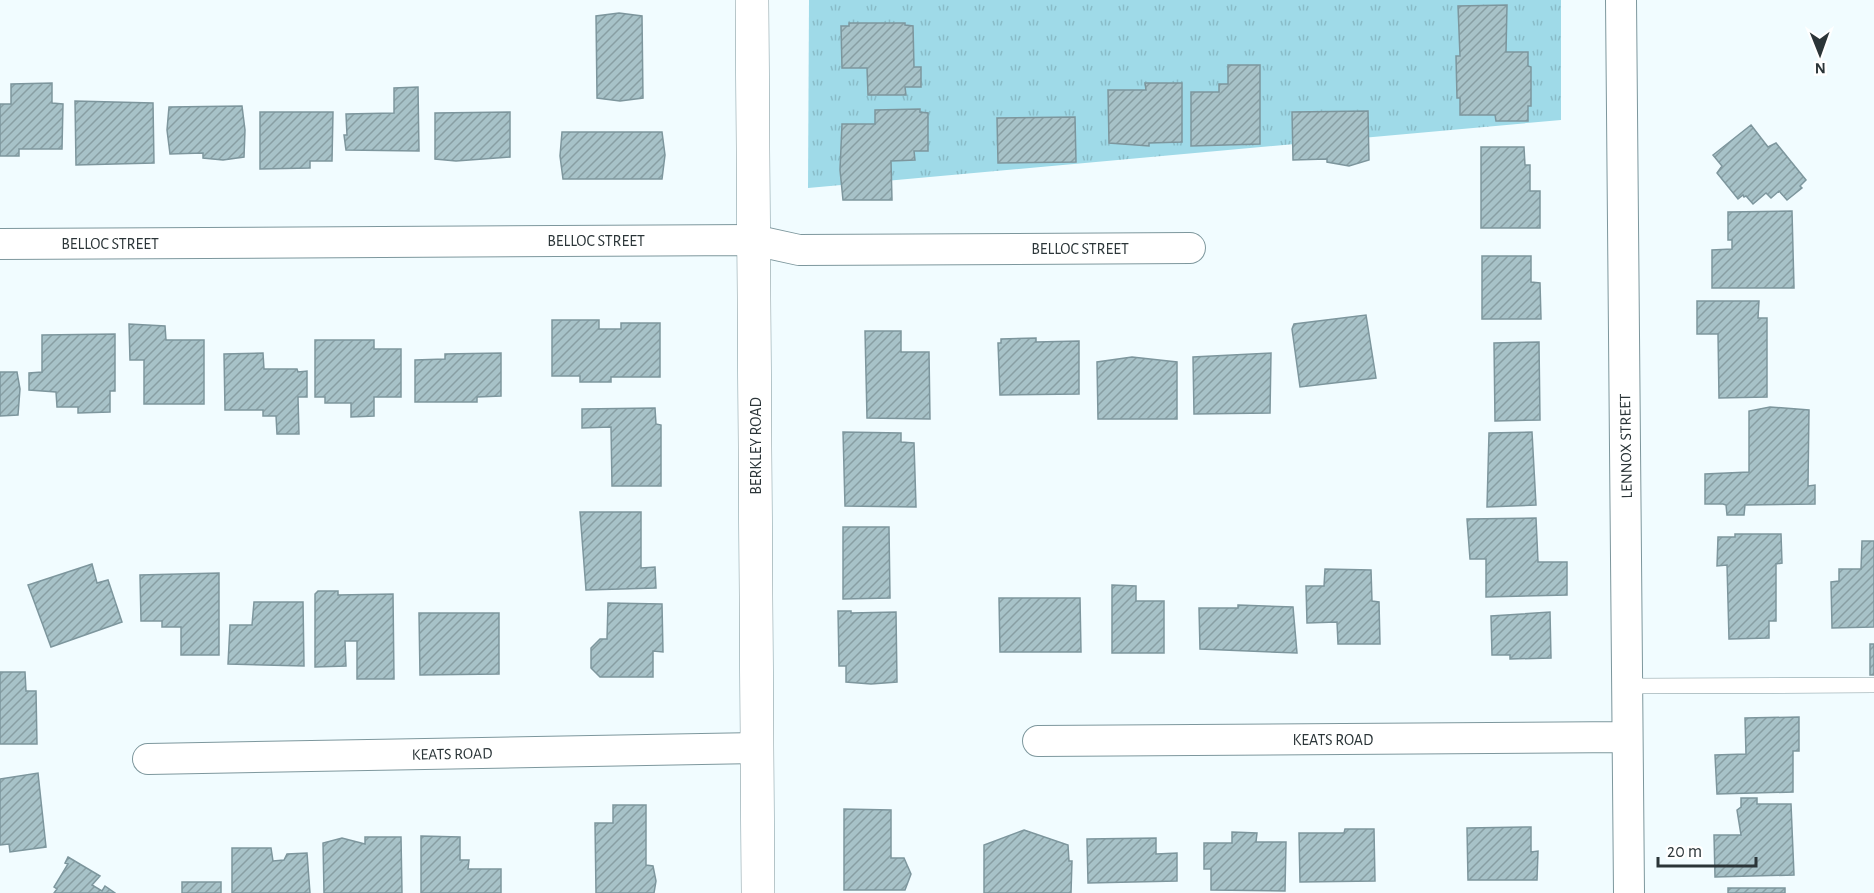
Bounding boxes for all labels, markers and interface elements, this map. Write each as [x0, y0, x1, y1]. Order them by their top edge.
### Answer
north arrow [1790, 24, 1850, 84]
text: N [1815, 60, 1826, 76]
street label: BELLOC STREET [547, 233, 645, 249]
street label: BELLOC STREET [61, 236, 159, 252]
street label: BELLOC STREET [1031, 241, 1129, 257]
street label: LENNOX STREET [1617, 393, 1635, 499]
street label: BERKLEY ROAD [748, 397, 764, 495]
street label: KEATS ROAD [1293, 732, 1373, 748]
street label: KEATS ROAD [411, 745, 493, 763]
scale bar [1658, 830, 1756, 868]
text: 20 m [1667, 843, 1702, 861]

